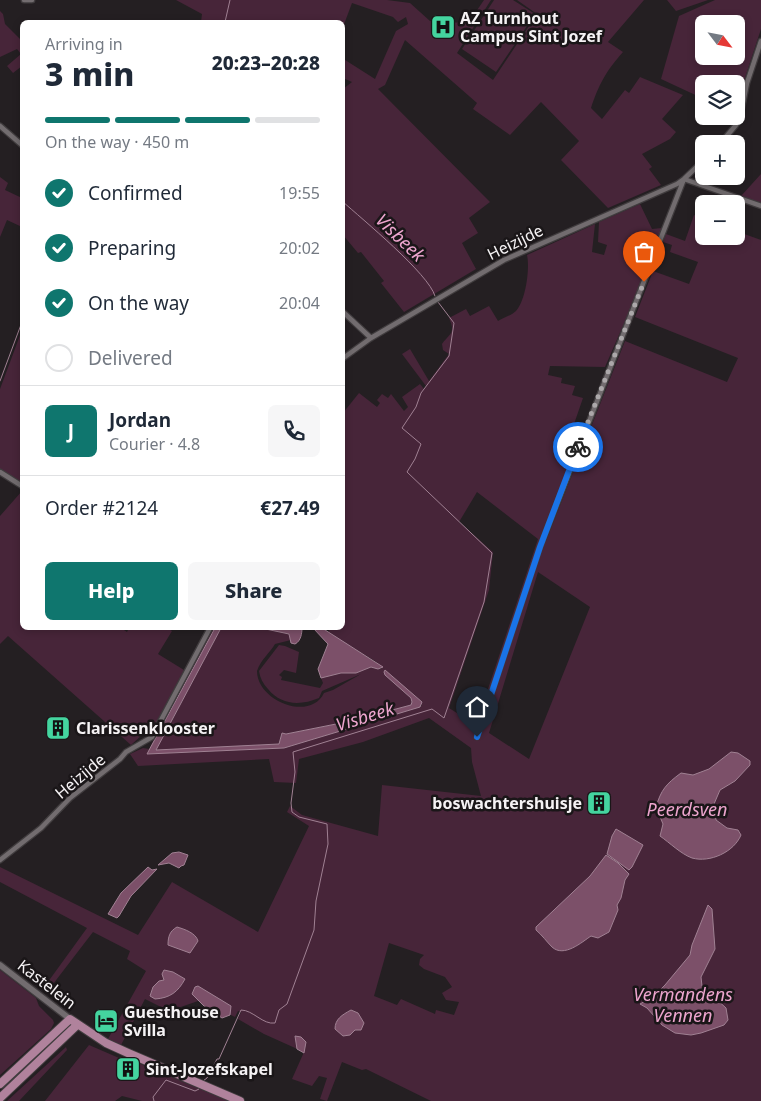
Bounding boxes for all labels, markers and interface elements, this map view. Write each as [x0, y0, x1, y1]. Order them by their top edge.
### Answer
place label: AZ Turnhout Campus Sint Jozef [460, 7, 603, 47]
hospital icon: AZ Turnhout Campus Sint Jozef [430, 14, 456, 40]
north arrow [695, 15, 745, 65]
map controls [695, 15, 745, 245]
text: Arriving in [45, 33, 123, 55]
text: 20:23–20:28 [212, 50, 320, 76]
text: 3 min [45, 52, 134, 95]
button: layers [695, 75, 745, 125]
text: On the way · 450 m [45, 131, 189, 153]
button: + [695, 135, 745, 185]
icon: check [45, 179, 73, 207]
text: Confirmed [88, 180, 183, 206]
text: 19:55 [279, 182, 320, 204]
button: − [695, 195, 745, 245]
water label: Visbeek [371, 208, 431, 267]
street label: Heizijde [483, 219, 547, 265]
pin [623, 231, 665, 282]
icon: check [45, 234, 73, 262]
text: Preparing [88, 235, 176, 261]
text: 20:02 [279, 237, 320, 259]
icon: bag [630, 238, 658, 266]
icon: check [45, 289, 73, 317]
text: On the way [88, 290, 189, 316]
text: 20:04 [279, 292, 320, 314]
text: Delivered [88, 345, 173, 371]
button: phone [268, 405, 320, 457]
text: Jordan [109, 407, 171, 433]
text: J [68, 418, 74, 444]
courier [553, 422, 603, 472]
text: Courier · 4.8 [109, 433, 200, 455]
icon: bike [564, 433, 592, 461]
text: Order #2124 [45, 495, 158, 521]
text: €27.49 [260, 495, 320, 521]
button: Help [45, 562, 178, 620]
button: Share [188, 562, 320, 620]
pin [456, 686, 498, 737]
icon: home [463, 693, 491, 721]
water label: Visbeek [333, 696, 398, 736]
building icon: Clarissenklooster [45, 715, 71, 741]
place label: Clarissenklooster [76, 717, 215, 739]
street label: Heizijde [50, 748, 110, 804]
building icon: boswachtershuisje [586, 790, 612, 816]
place label: boswachtershuisje [432, 792, 582, 814]
water label: Peerdsven [647, 797, 727, 821]
street label: Kastelein [13, 954, 81, 1014]
water label: Vermandens Vennen [633, 982, 733, 1027]
place label: Guesthouse Svilla [124, 1001, 219, 1041]
hotel icon: Guesthouse Svilla [93, 1008, 119, 1034]
building icon: Sint-Jozefskapel [115, 1056, 141, 1082]
place label: Sint-Jozefskapel [146, 1058, 273, 1080]

